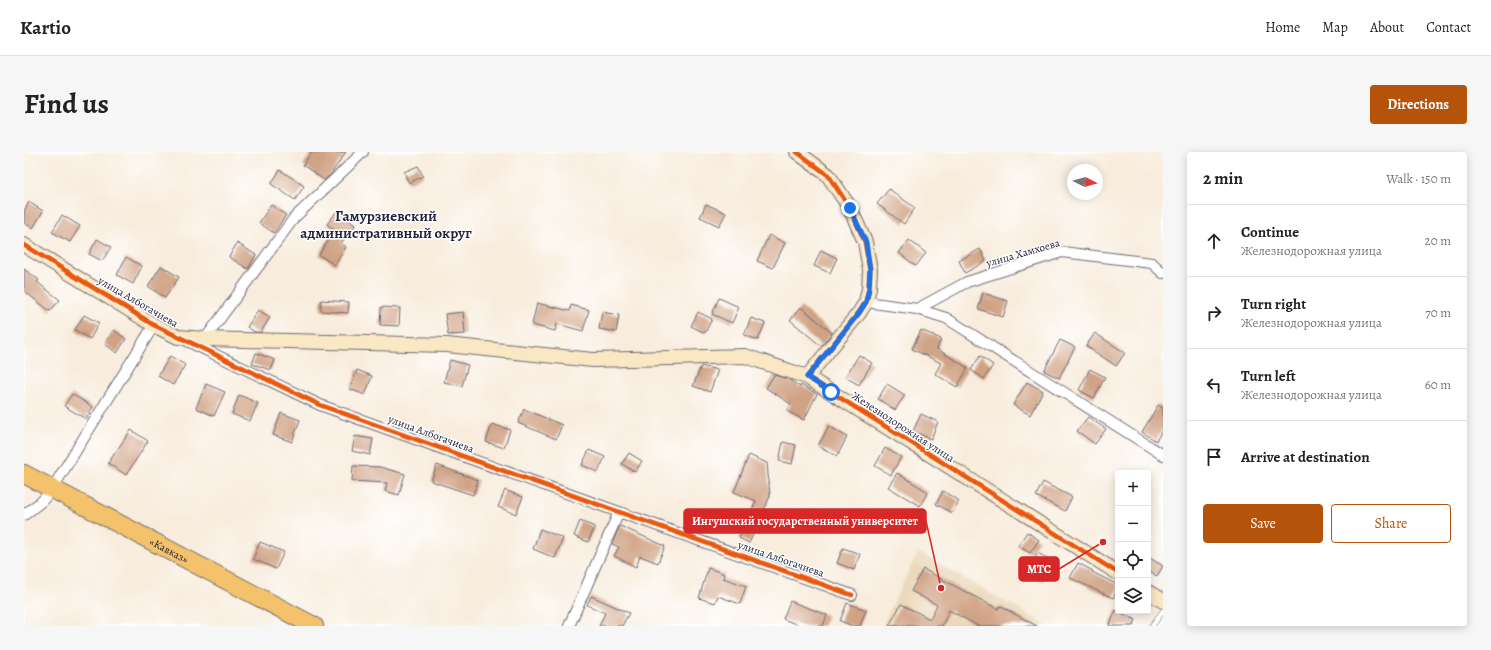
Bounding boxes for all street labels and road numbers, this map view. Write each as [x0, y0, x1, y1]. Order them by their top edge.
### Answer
street label: улица Хамхоева [984, 235, 1062, 271]
street label: улица Албогачиева [94, 272, 182, 332]
street label: Железнодорожная улица [849, 388, 958, 466]
street label: улица Албогачиева [385, 411, 477, 457]
street label: «Кавказ» [147, 534, 192, 567]
street label: улица Албогачиева [735, 537, 827, 581]

